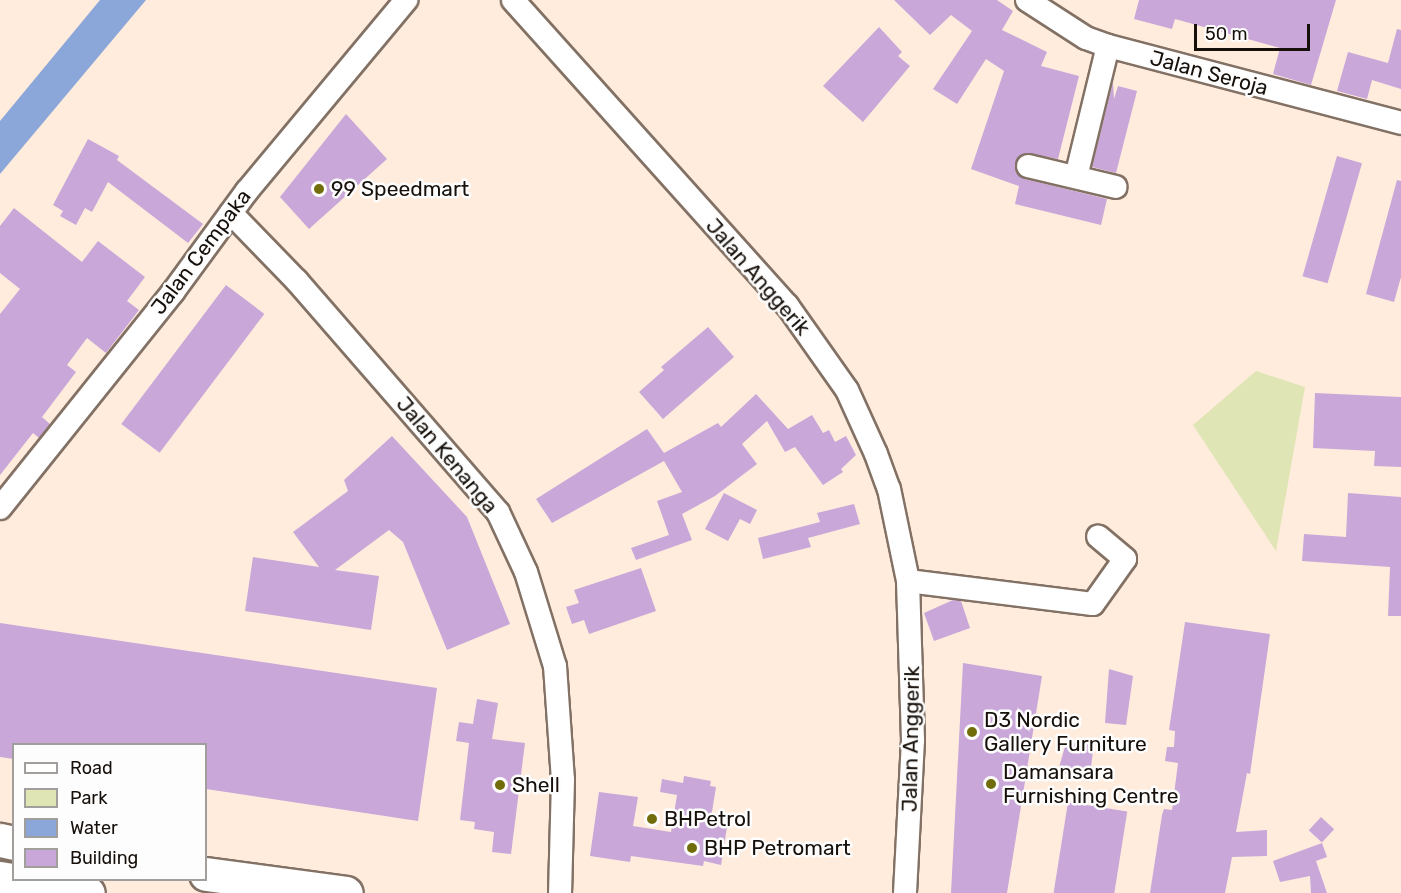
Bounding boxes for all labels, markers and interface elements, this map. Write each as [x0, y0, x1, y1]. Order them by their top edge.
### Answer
scale bar [1197, 12, 1312, 50]
text: 50 m [1205, 23, 1248, 45]
street label: Jalan Seroja [1147, 45, 1271, 101]
place label: 99 Speedmart [331, 176, 469, 202]
marker: 99 Speedmart [312, 182, 326, 196]
street label: Jalan Cempaka [146, 184, 256, 320]
street label: Jalan Anggerik [700, 213, 816, 341]
street label: Jalan Kenanga [391, 392, 503, 518]
street label: Jalan Anggerik [897, 665, 925, 813]
place label: D3 Nordic Gallery Furniture [984, 707, 1147, 757]
marker: D3 Nordic Gallery Furniture [965, 725, 979, 739]
legend [12, 743, 207, 881]
text: Road [70, 757, 113, 779]
place label: Damansara Furnishing Centre [1003, 759, 1179, 809]
place label: Shell [512, 772, 560, 798]
marker: Damansara Furnishing Centre [984, 777, 998, 791]
marker: Shell [493, 778, 507, 792]
text: Park [70, 787, 107, 809]
place label: BHPetrol [664, 806, 751, 832]
marker: BHPetrol [645, 812, 659, 826]
text: Water [70, 817, 118, 839]
place label: BHP Petromart [704, 835, 851, 861]
marker: BHP Petromart [685, 841, 699, 855]
text: Building [70, 847, 138, 869]

